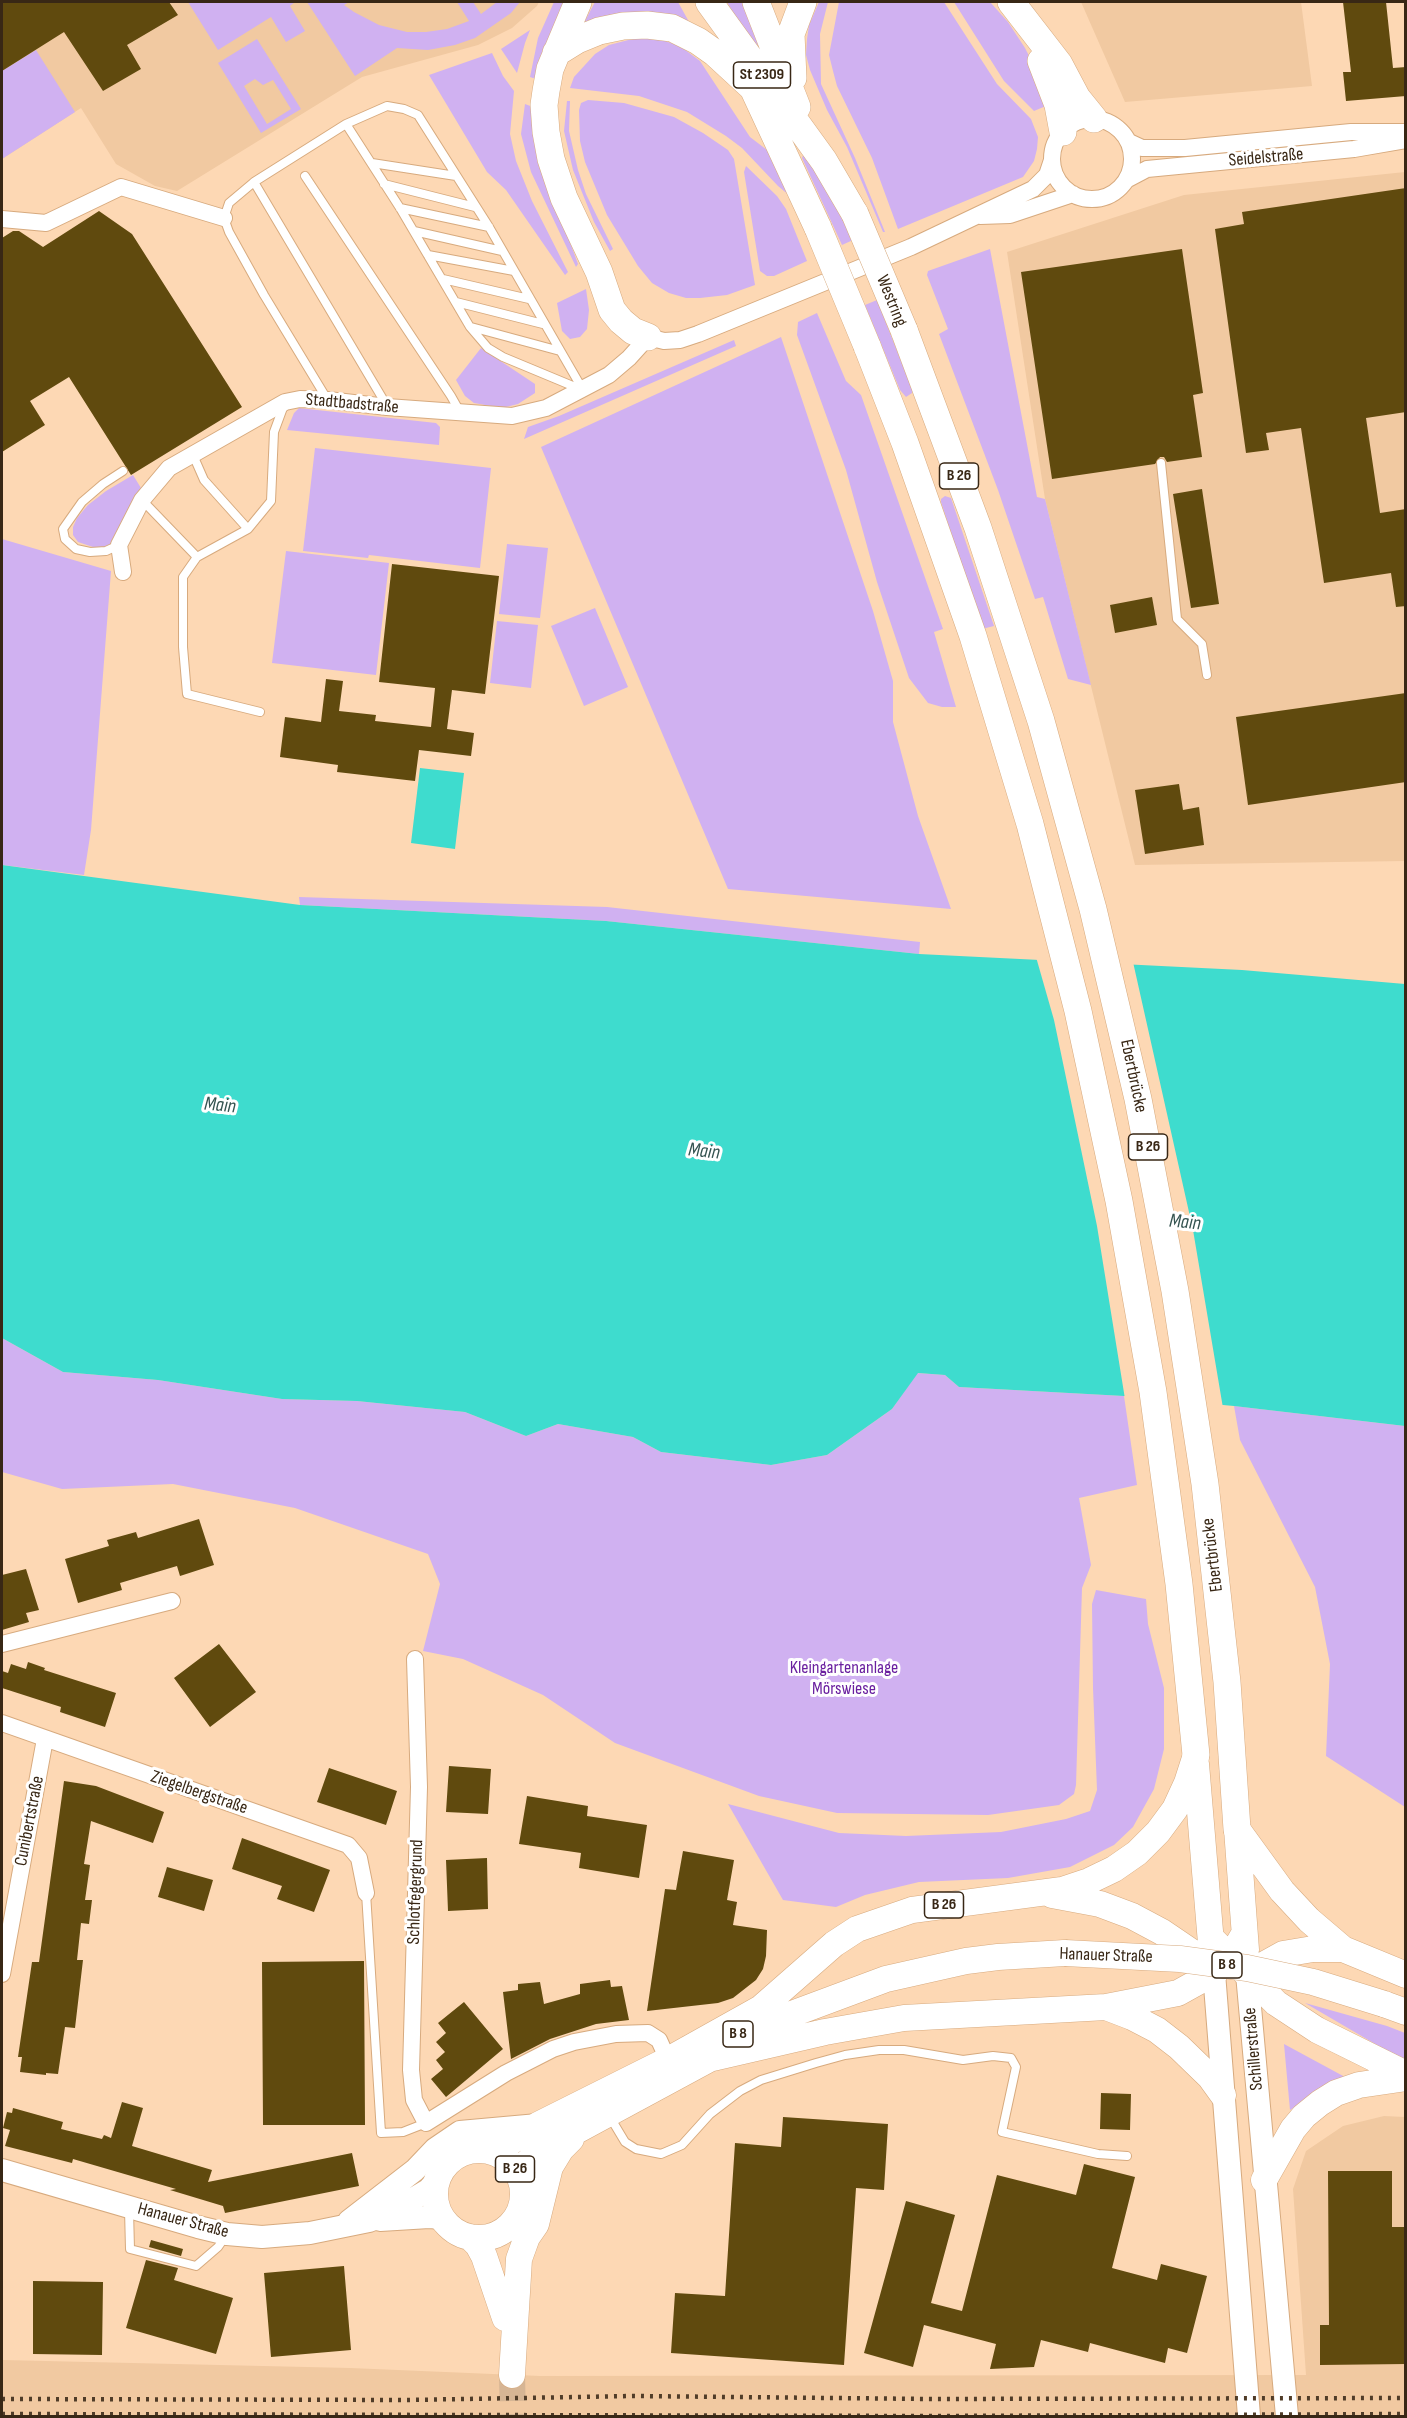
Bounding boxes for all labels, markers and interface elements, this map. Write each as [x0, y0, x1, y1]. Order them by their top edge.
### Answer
road number: St 2309 [734, 62, 790, 88]
street label: Seidelstraße [1228, 144, 1304, 172]
street label: Westring [871, 272, 911, 330]
street label: Stadtbadstraße [304, 389, 400, 419]
road number: B 26 [940, 463, 978, 489]
street label: Ebertbrücke [1115, 1037, 1151, 1115]
water label: Main [203, 1093, 237, 1119]
road number: B 26 [1128, 1134, 1168, 1160]
water label: Main [687, 1138, 721, 1166]
water label: Main [1168, 1210, 1202, 1236]
street label: Ebertbrücke [1198, 1517, 1228, 1593]
park label: Kleingartenanlage Mörswiese [790, 1657, 898, 1700]
street label: Ziegelbergstraße [148, 1766, 250, 1820]
street label: Cunibertstraße [11, 1774, 49, 1868]
street label: Schlotfegergrund [403, 1839, 429, 1945]
road number: B 26 [924, 1892, 964, 1918]
street label: Hanauer Straße [1059, 1944, 1153, 1968]
road number: B 8 [1212, 1952, 1242, 1978]
street label: Schillerstraße [1240, 2007, 1268, 2091]
road number: B 8 [723, 2021, 753, 2047]
road number: B 26 [496, 2156, 534, 2182]
street label: Hanauer Straße [135, 2198, 231, 2244]

